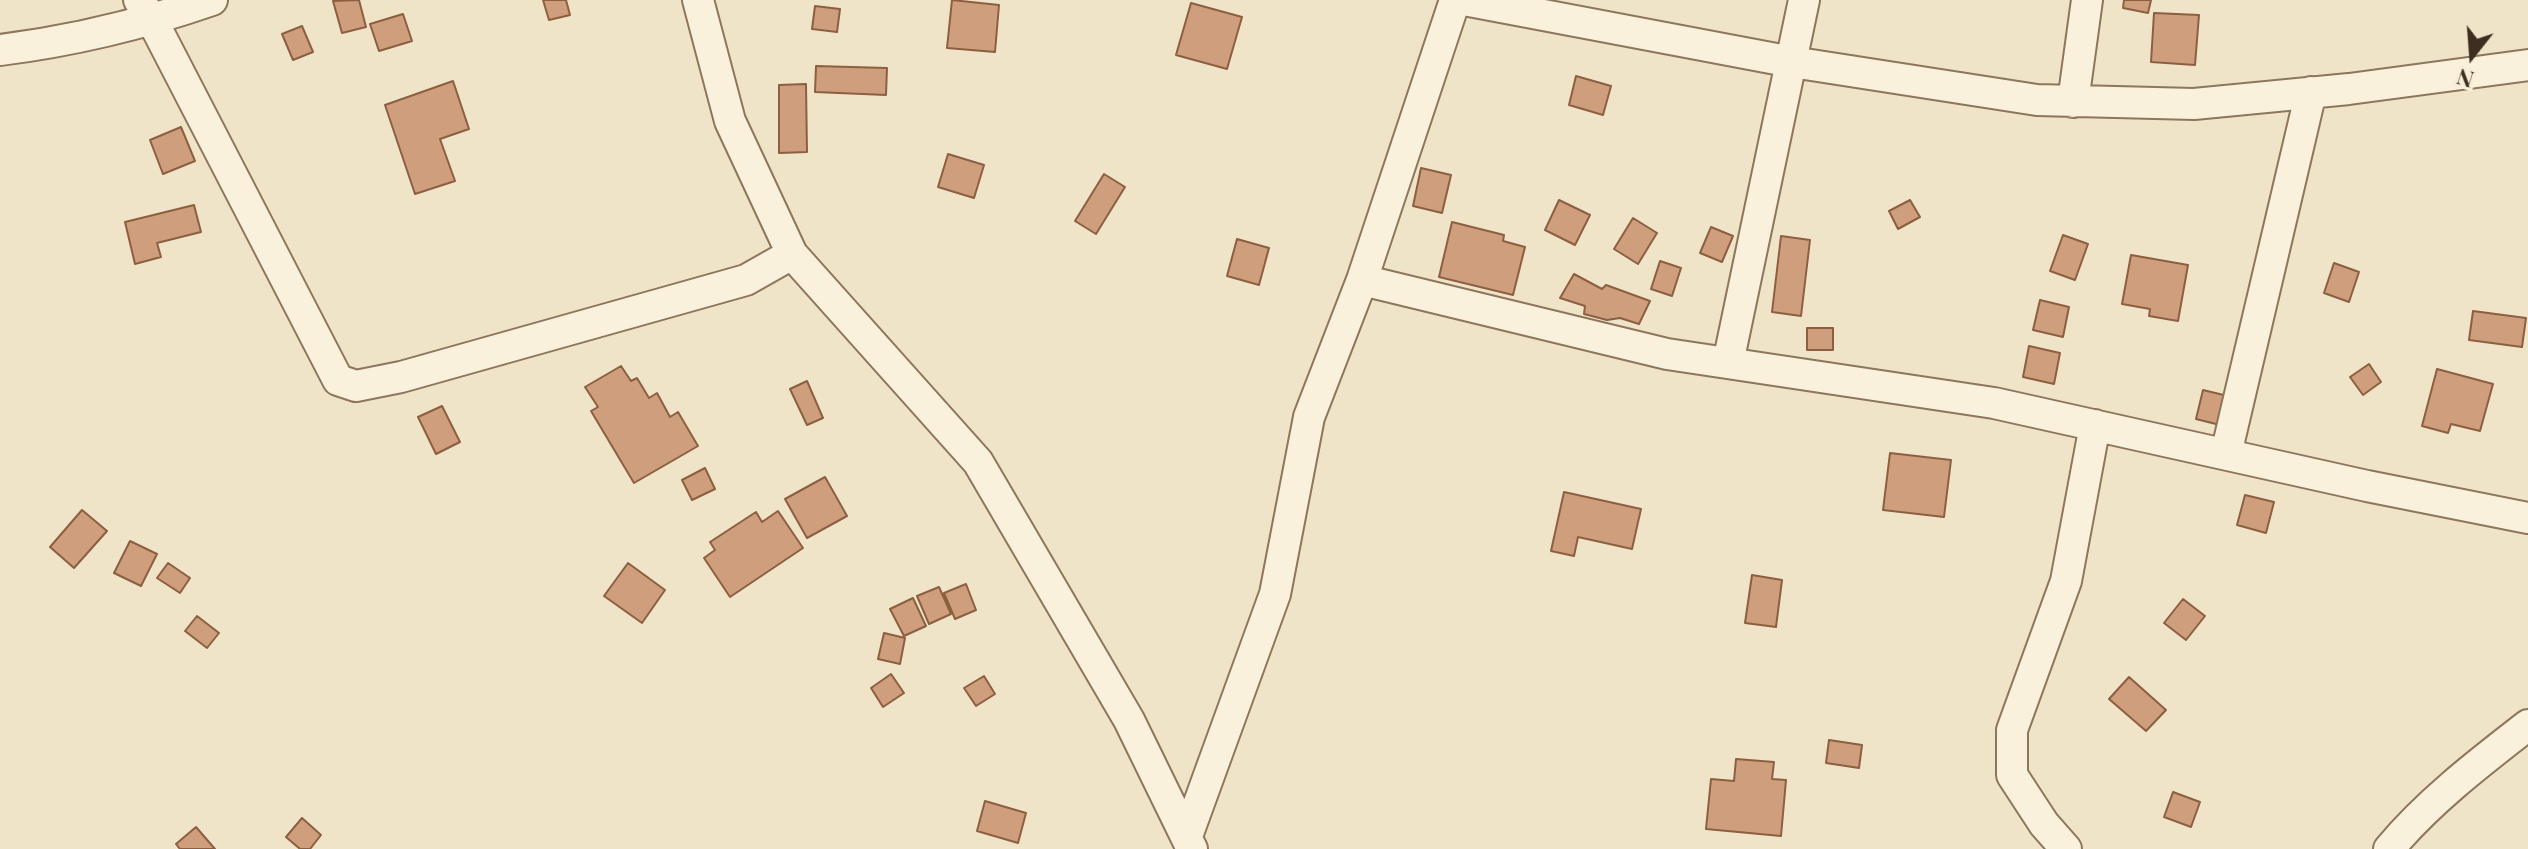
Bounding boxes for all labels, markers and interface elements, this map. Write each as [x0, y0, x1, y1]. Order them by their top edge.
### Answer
north arrow [2432, 16, 2512, 96]
text: N [2453, 62, 2477, 96]

